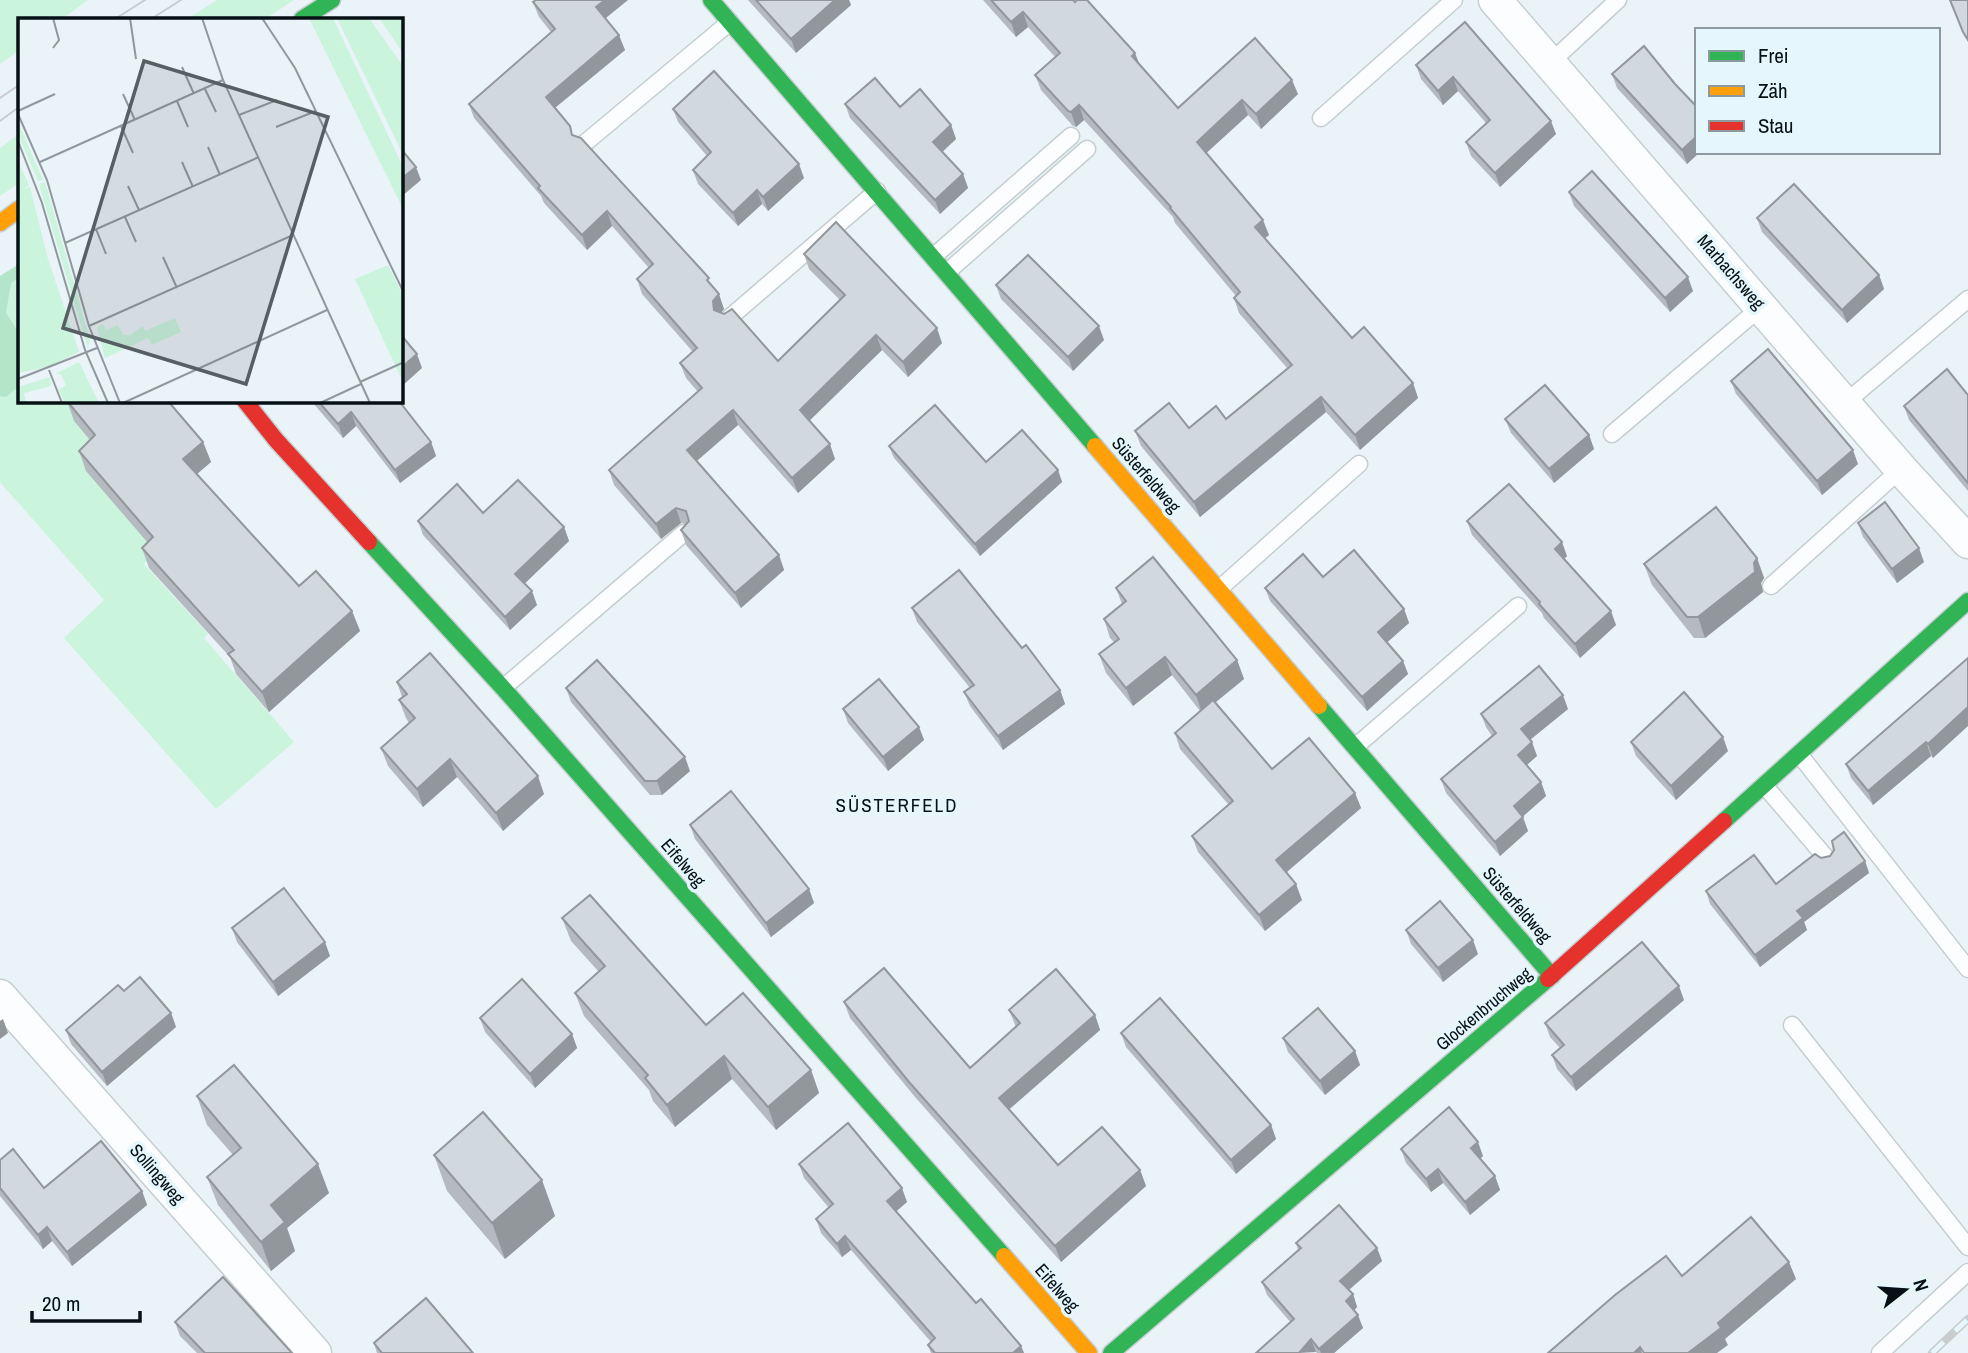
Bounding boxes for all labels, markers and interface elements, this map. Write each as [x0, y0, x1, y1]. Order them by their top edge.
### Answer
inset map [18, 18, 402, 402]
legend [1695, 28, 1940, 154]
text: Frei [1758, 41, 1789, 70]
text: Zäh [1758, 76, 1788, 105]
text: Stau [1758, 111, 1793, 140]
street label: Marbachsweg [1692, 229, 1771, 315]
street label: Süsterfeldweg [1106, 431, 1187, 519]
district label: SÜSTERFELD [835, 792, 959, 818]
street label: Eifelweg [655, 833, 712, 893]
street label: Süsterfeldweg [1477, 861, 1558, 949]
street label: Glockenbruchweg [1430, 961, 1538, 1056]
street label: Sollingweg [124, 1138, 191, 1210]
north arrow [1870, 1255, 1940, 1325]
street label: Eifelweg [1029, 1258, 1086, 1318]
text: N [1907, 1276, 1935, 1294]
scale bar [32, 1280, 140, 1324]
text: 20 m [42, 1289, 80, 1318]

